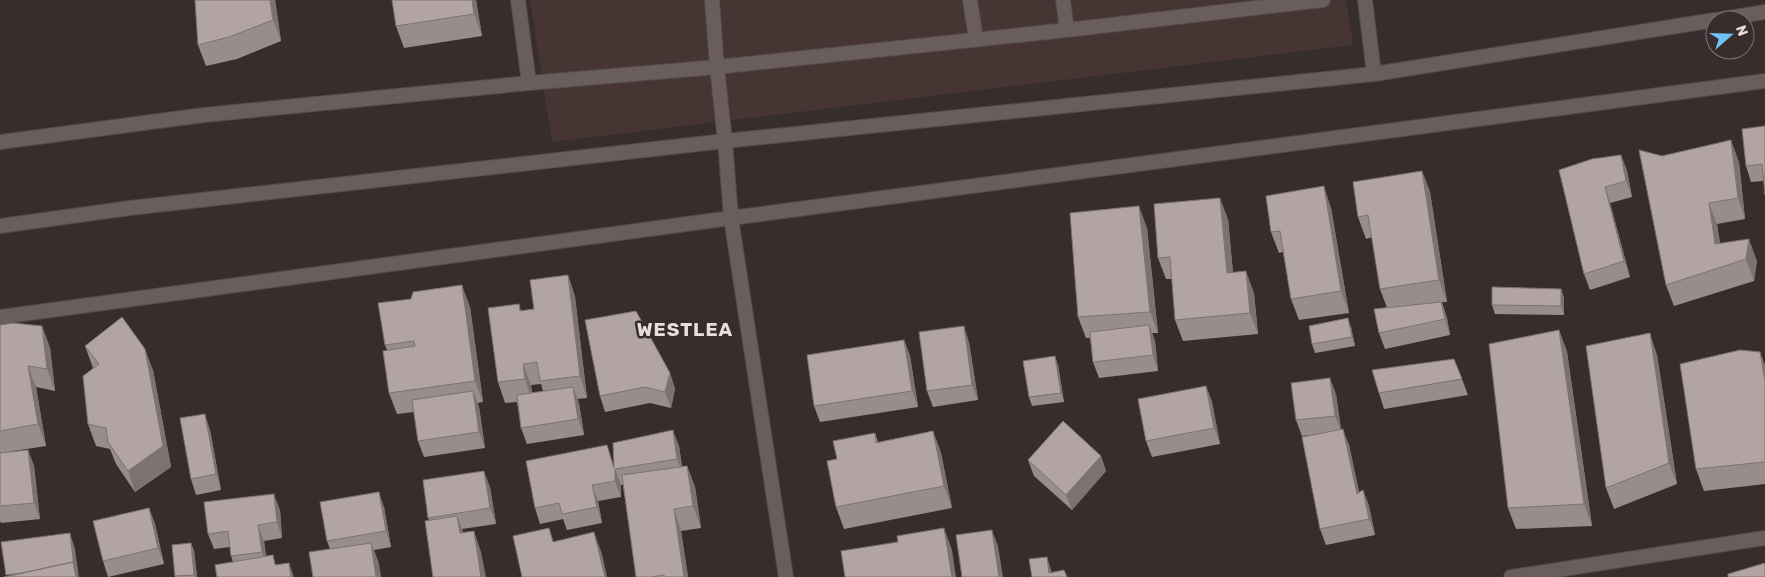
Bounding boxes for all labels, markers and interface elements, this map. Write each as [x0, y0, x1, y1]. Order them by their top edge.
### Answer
north arrow [1705, 10, 1755, 60]
text: N [1732, 23, 1751, 38]
district label: WESTLEA [637, 318, 733, 341]

